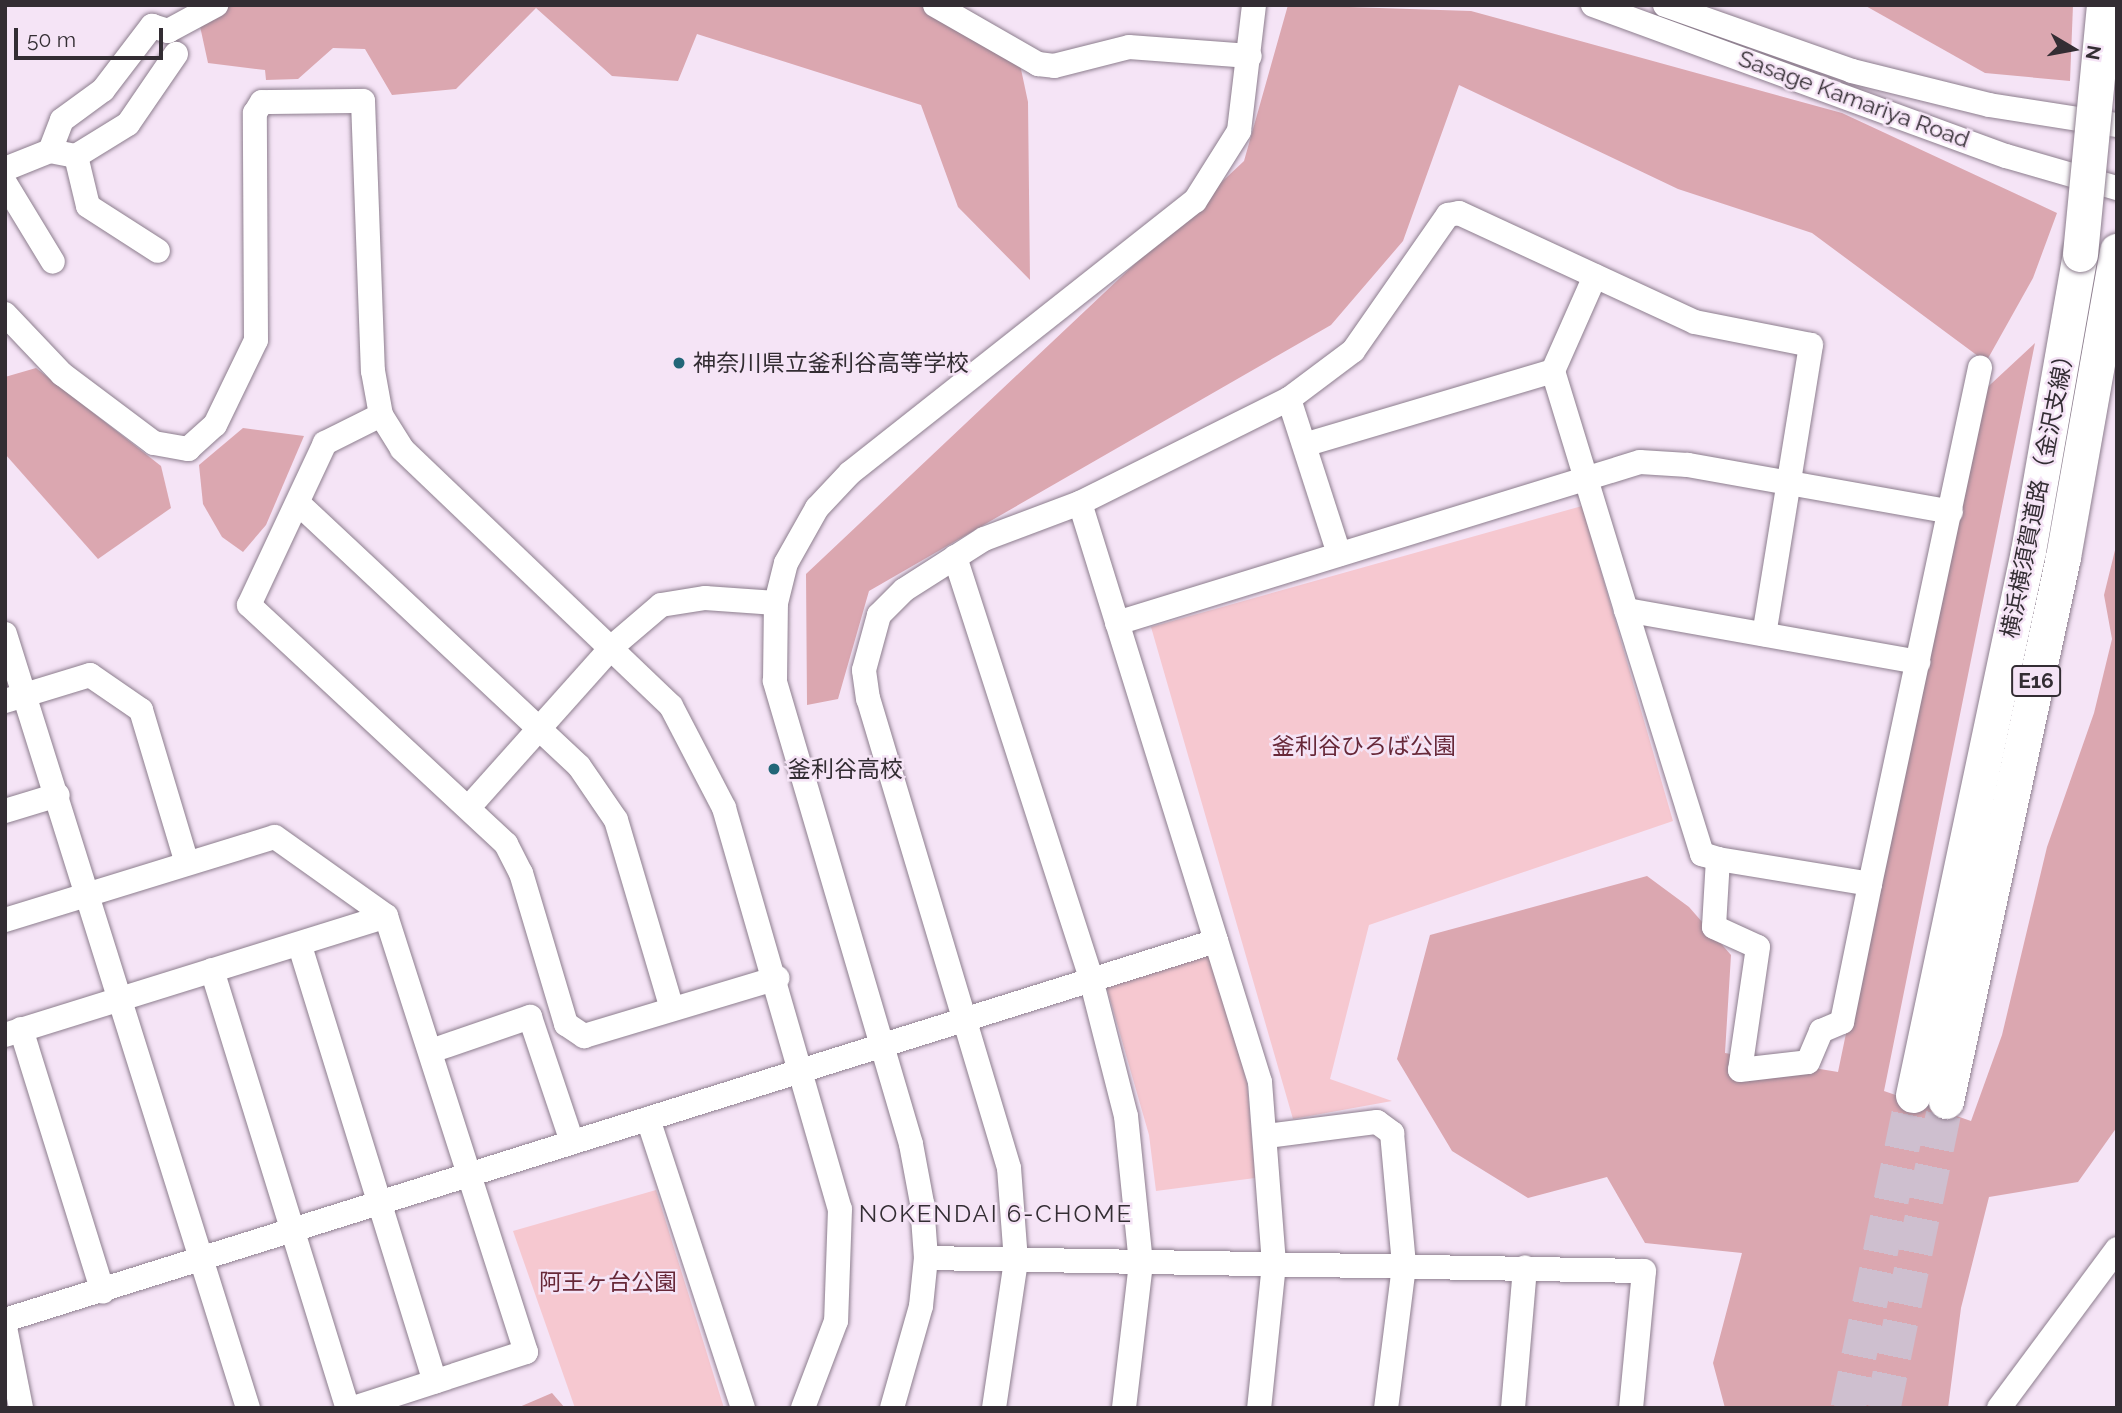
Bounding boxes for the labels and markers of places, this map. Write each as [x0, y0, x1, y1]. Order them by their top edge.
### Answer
place label: 神奈川県立釜利谷高等学校 [693, 349, 969, 377]
marker: 神奈川県立釜利谷高等学校 [671, 355, 687, 371]
place label: 釜利谷高校 [788, 755, 903, 783]
marker: 釜利谷高校 [766, 761, 782, 777]

